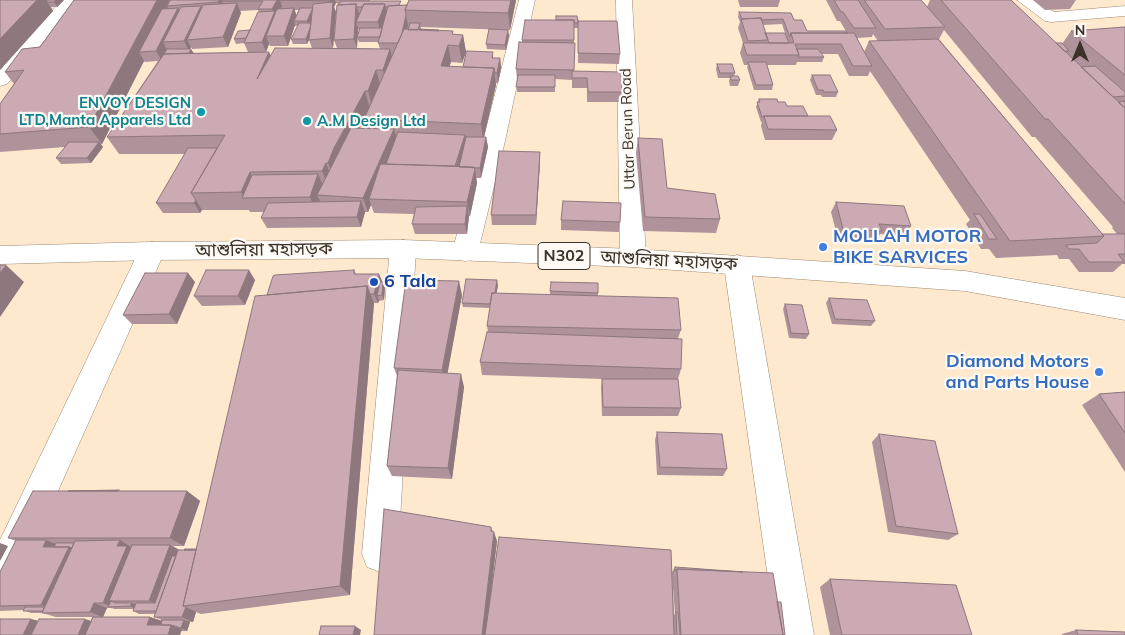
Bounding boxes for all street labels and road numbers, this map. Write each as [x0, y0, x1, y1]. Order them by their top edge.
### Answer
street label: Uttar Berun Road [617, 68, 639, 190]
street label: আশুলিয়া মহাসড়ক [195, 238, 333, 262]
road number: N302 [538, 242, 590, 270]
street label: আশুলিয়া মহাসড়ক [600, 247, 738, 275]

